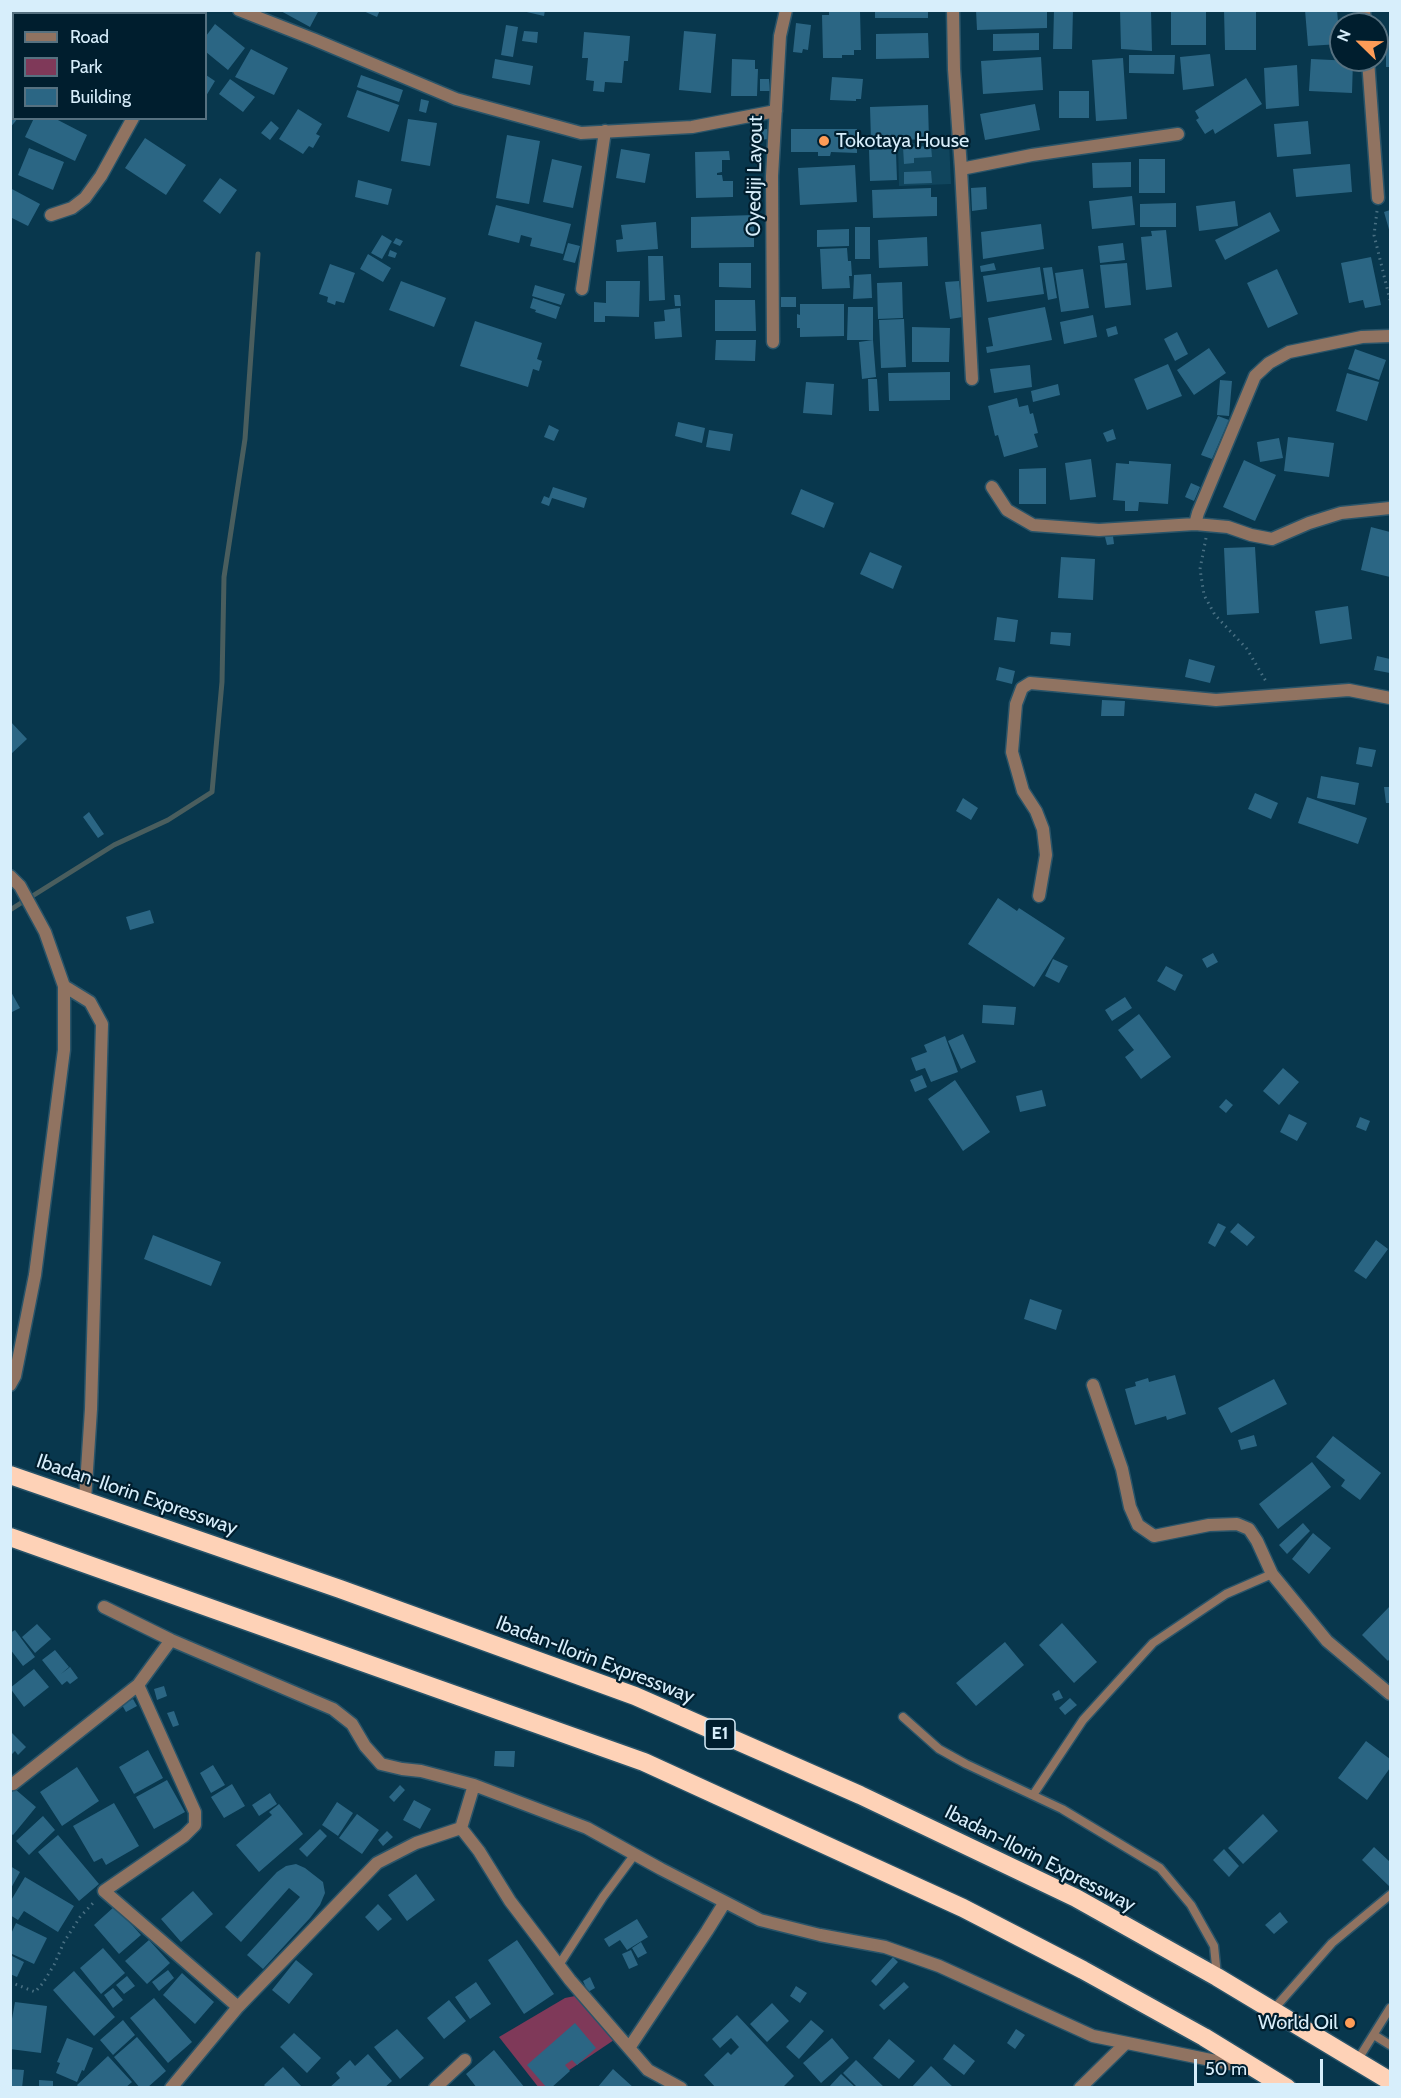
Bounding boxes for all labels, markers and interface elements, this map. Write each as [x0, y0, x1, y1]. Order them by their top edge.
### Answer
legend [12, 12, 207, 120]
north arrow [1329, 12, 1389, 72]
text: Road [70, 26, 109, 48]
text: N [1333, 27, 1355, 44]
text: Park [70, 56, 102, 78]
text: Building [70, 86, 131, 108]
street label: Oyediji Layout [742, 115, 768, 237]
place label: Tokotaya House [836, 129, 969, 153]
marker: Tokotaya House [817, 134, 831, 148]
street label: Ibadan-Ilorin Expressway [33, 1449, 241, 1541]
street label: Ibadan-Ilorin Expressway [492, 1611, 698, 1709]
road number: E1 [705, 1719, 735, 1749]
street label: Ibadan-Ilorin Expressway [941, 1800, 1139, 1918]
place label: World Oil [1258, 2011, 1338, 2035]
marker: World Oil [1343, 2016, 1357, 2030]
scale bar [1197, 2047, 1326, 2085]
text: 50 m [1205, 2058, 1247, 2080]

